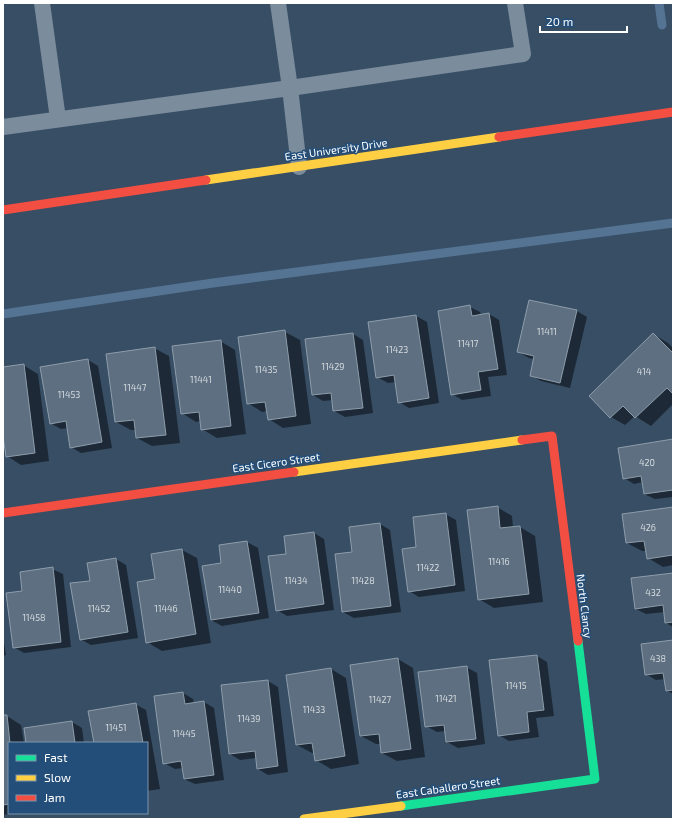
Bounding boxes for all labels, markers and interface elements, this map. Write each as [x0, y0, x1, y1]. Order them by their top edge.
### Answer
scale bar [540, 8, 627, 34]
text: 20 m [546, 14, 573, 28]
street label: East University Drive [284, 135, 388, 163]
house number: 11411 [537, 326, 557, 337]
house number: 11417 [458, 338, 479, 349]
house number: 11423 [386, 344, 408, 355]
house number: 11429 [322, 361, 344, 372]
house number: 11435 [255, 364, 277, 375]
house number: 414 [637, 366, 652, 377]
house number: 11441 [190, 374, 212, 385]
house number: 11447 [124, 382, 147, 393]
house number: 11453 [58, 389, 80, 400]
street label: East Cicero Street [231, 449, 321, 475]
house number: 420 [639, 457, 655, 468]
house number: 426 [640, 522, 656, 533]
house number: 11416 [488, 556, 510, 567]
house number: 11422 [417, 562, 439, 573]
street label: North Clancy [575, 573, 595, 639]
house number: 11434 [284, 575, 308, 586]
house number: 11428 [351, 575, 375, 586]
house number: 11440 [218, 584, 242, 595]
house number: 432 [645, 587, 661, 598]
house number: 11452 [88, 603, 110, 614]
house number: 11446 [154, 603, 178, 614]
house number: 11458 [23, 612, 46, 623]
house number: 438 [650, 653, 666, 664]
house number: 11415 [505, 680, 527, 691]
house number: 11421 [435, 693, 457, 704]
house number: 11427 [369, 694, 392, 705]
house number: 11433 [303, 704, 325, 715]
house number: 11439 [238, 713, 260, 724]
house number: 11451 [105, 722, 127, 733]
house number: 11445 [172, 728, 196, 739]
legend [8, 742, 148, 814]
text: Fast [44, 750, 68, 764]
text: Slow [44, 770, 71, 784]
street label: East Caballero Street [395, 773, 501, 801]
text: Jam [44, 790, 65, 804]

